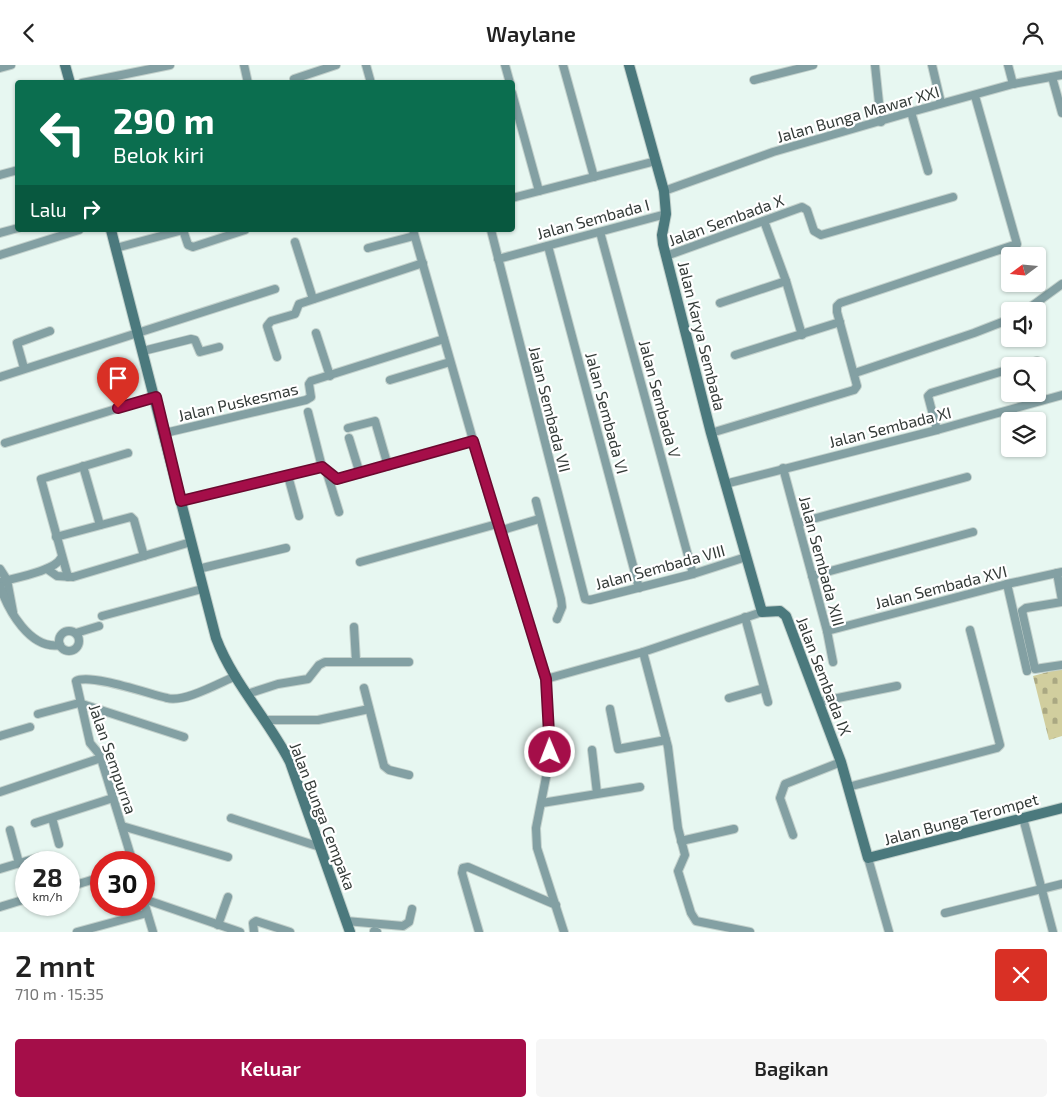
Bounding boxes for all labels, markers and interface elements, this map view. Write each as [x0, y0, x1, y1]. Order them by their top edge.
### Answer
icon: back [15, 19, 43, 47]
icon: person [1019, 19, 1047, 47]
text: Waylane [486, 20, 576, 46]
street label: Jalan Bunga Mawar XXI [774, 81, 941, 146]
text: 290 m [113, 99, 214, 141]
icon: left [30, 100, 95, 165]
text: Belok kiri [113, 141, 204, 167]
street label: Jalan Sembada X [666, 190, 786, 249]
street label: Jalan Sembada I [534, 194, 651, 243]
icon: right [77, 195, 105, 223]
text: Lalu [30, 198, 67, 221]
north arrow [1001, 247, 1046, 293]
map controls [1001, 247, 1046, 457]
street label: Jalan Karya Sembada [675, 259, 730, 413]
button: sound [1001, 302, 1046, 347]
street label: Jalan Sembada V [636, 338, 685, 460]
street label: Jalan Sembada VII [526, 344, 575, 474]
street label: Jalan Sembada VI [582, 350, 633, 476]
pin [97, 357, 139, 408]
button: search [1001, 357, 1046, 402]
icon: arrive [104, 364, 132, 392]
street label: Jalan Puskesmas [176, 378, 300, 425]
street label: Jalan Sembada XI [827, 402, 953, 451]
button: layers [1001, 412, 1046, 457]
street label: Jalan Sembada XIII [796, 494, 849, 628]
street label: Jalan Sembada VIII [593, 540, 727, 593]
street label: Jalan Sembada XVI [873, 561, 1009, 612]
street label: Jalan Sembada IX [793, 614, 856, 738]
street label: Jalan Sempurna [86, 701, 141, 816]
position arrow [523, 725, 575, 777]
street label: Jalan Bunga Cempaka [286, 739, 360, 892]
street label: Jalan Bunga Terompet [882, 789, 1040, 848]
speed limit sign: 30 [90, 851, 155, 916]
text: 28 [32, 862, 63, 892]
text: km/h [33, 889, 62, 903]
text: 2 mnt [15, 947, 95, 983]
button: close [995, 949, 1047, 1001]
text: 710 m · 15:35 [15, 984, 104, 1003]
button: Keluar [15, 1039, 526, 1097]
button: Bagikan [536, 1039, 1047, 1097]

